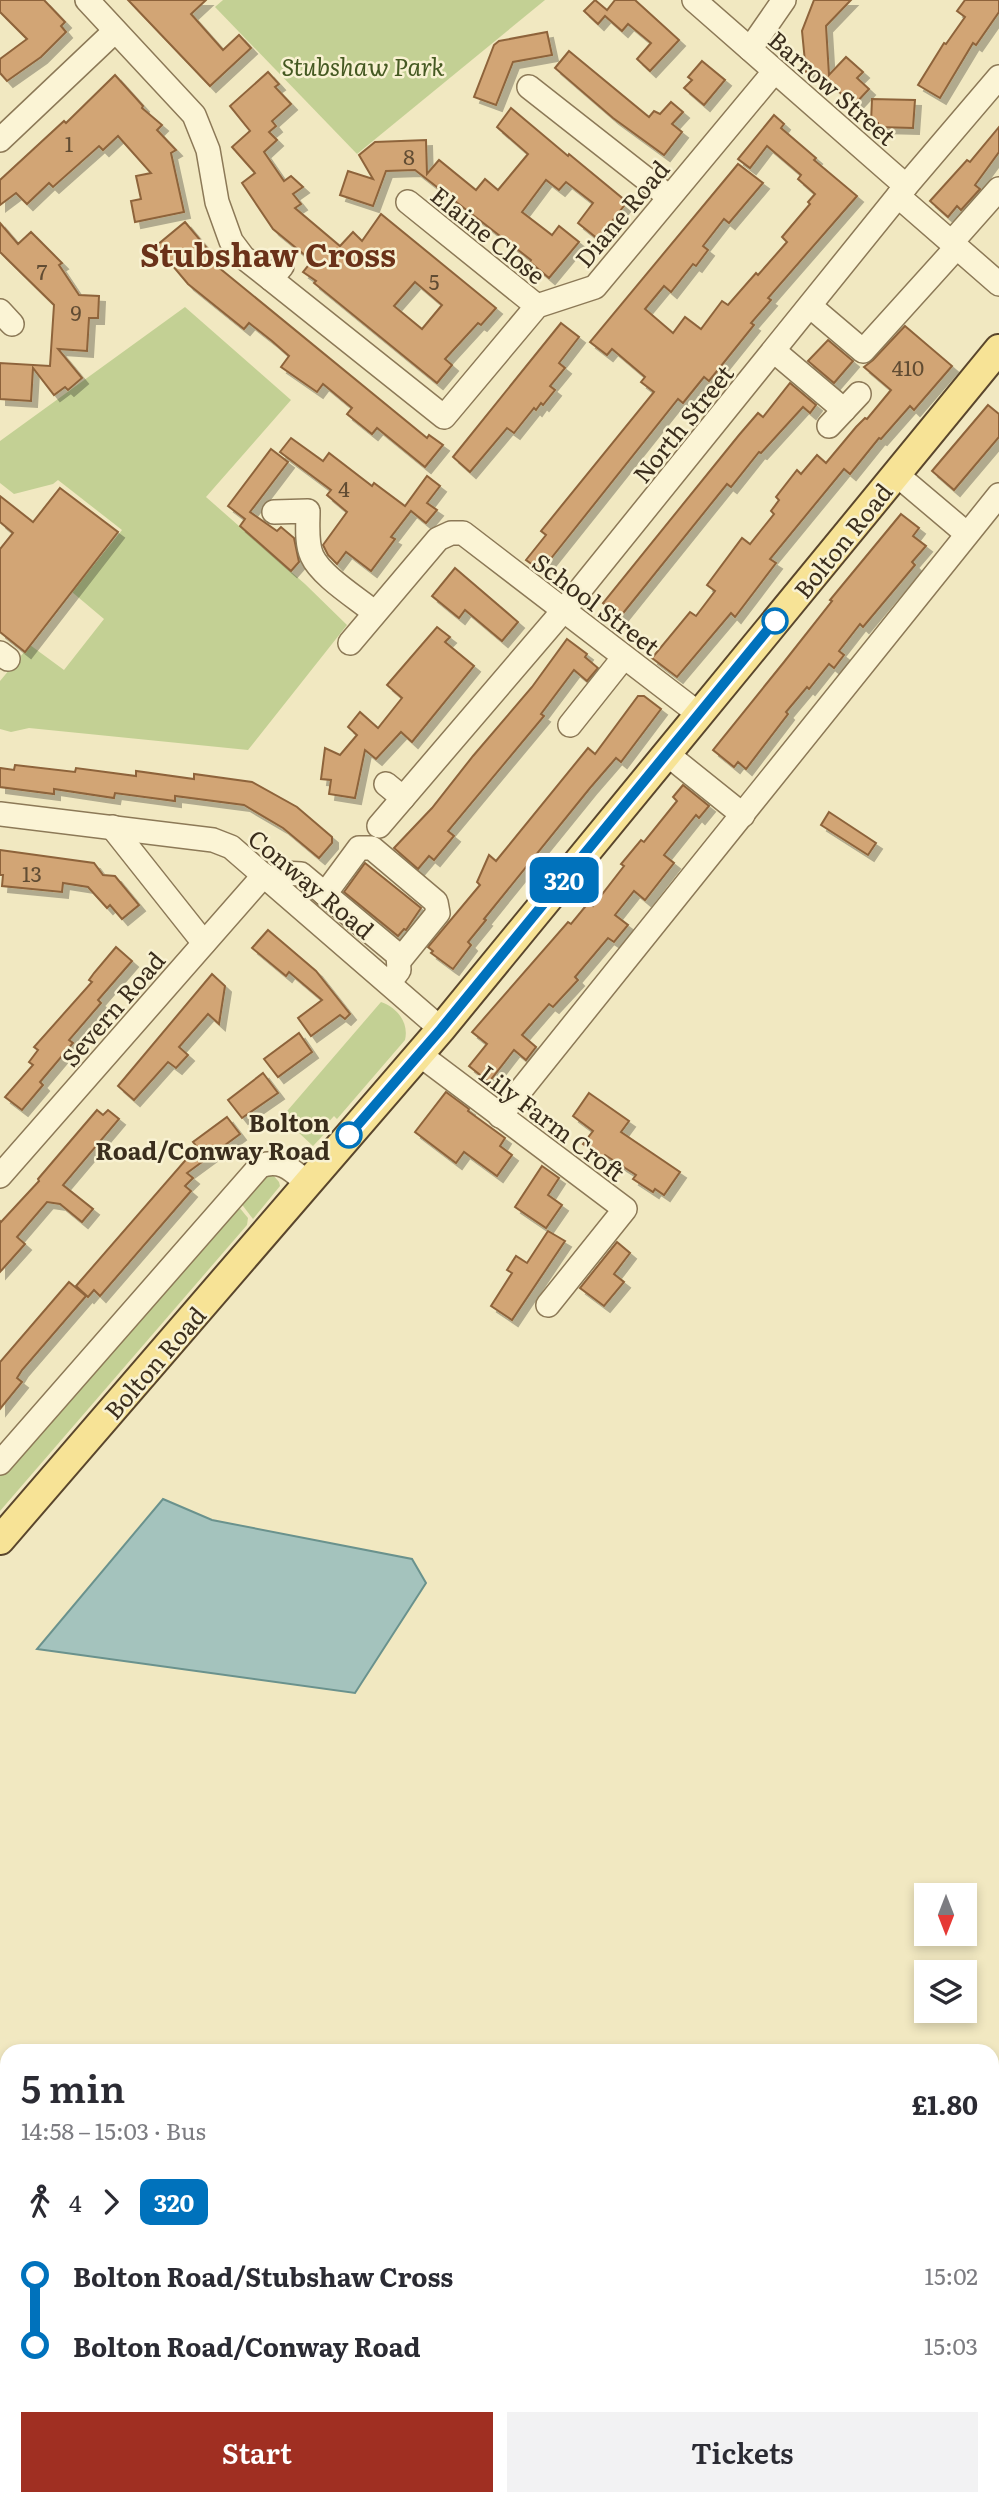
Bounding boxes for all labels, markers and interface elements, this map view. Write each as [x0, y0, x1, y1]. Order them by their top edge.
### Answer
street label: Barrow Street [762, 22, 905, 153]
park label: Stubshaw Park [281, 48, 445, 83]
house number: 1 [65, 127, 74, 158]
house number: 8 [403, 140, 415, 171]
street label: Diane Road [566, 152, 676, 274]
street label: Elaine Close [424, 177, 554, 291]
district label: Stubshaw Cross [140, 229, 396, 277]
house number: 7 [37, 255, 48, 286]
house number: 5 [429, 265, 439, 296]
house number: 9 [71, 296, 82, 327]
house number: 410 [892, 351, 924, 382]
street label: North Street [623, 356, 741, 490]
house number: 4 [338, 472, 350, 503]
street label: Bolton Road [784, 474, 900, 605]
street label: School Street [526, 544, 668, 663]
unlabelled marker [762, 608, 788, 634]
street label: Conway Road [242, 820, 383, 946]
house number: 13 [22, 857, 42, 888]
line badge: 320 [524, 857, 604, 903]
text: 320 [544, 862, 584, 897]
street label: Severn Road [52, 943, 172, 1073]
street label: Lily Farm Croft [473, 1055, 634, 1189]
place label: Bolton Road/Conway Road [95, 1104, 330, 1167]
marker: Bolton Road/Conway Road [336, 1122, 362, 1148]
street label: Bolton Road [95, 1298, 213, 1426]
north arrow [914, 1883, 976, 1946]
map controls [914, 1883, 977, 2023]
button: layers [914, 1960, 977, 2023]
text: 5 min [21, 2058, 125, 2115]
text: £1.80 [912, 2084, 978, 2123]
text: 14:58 – 15:03 · Bus [21, 2113, 206, 2147]
icon: walk [21, 2183, 59, 2221]
icon: forward [92, 2183, 130, 2221]
text: 320 [154, 2184, 194, 2219]
text: 4 [69, 2185, 82, 2219]
text: Bolton Road/Stubshaw Cross [73, 2256, 453, 2295]
text: 15:02 [925, 2258, 978, 2292]
text: Bolton Road/Conway Road [73, 2326, 421, 2365]
text: 15:03 [924, 2328, 978, 2362]
button: Start [21, 2412, 493, 2492]
button: Tickets [507, 2412, 978, 2492]

